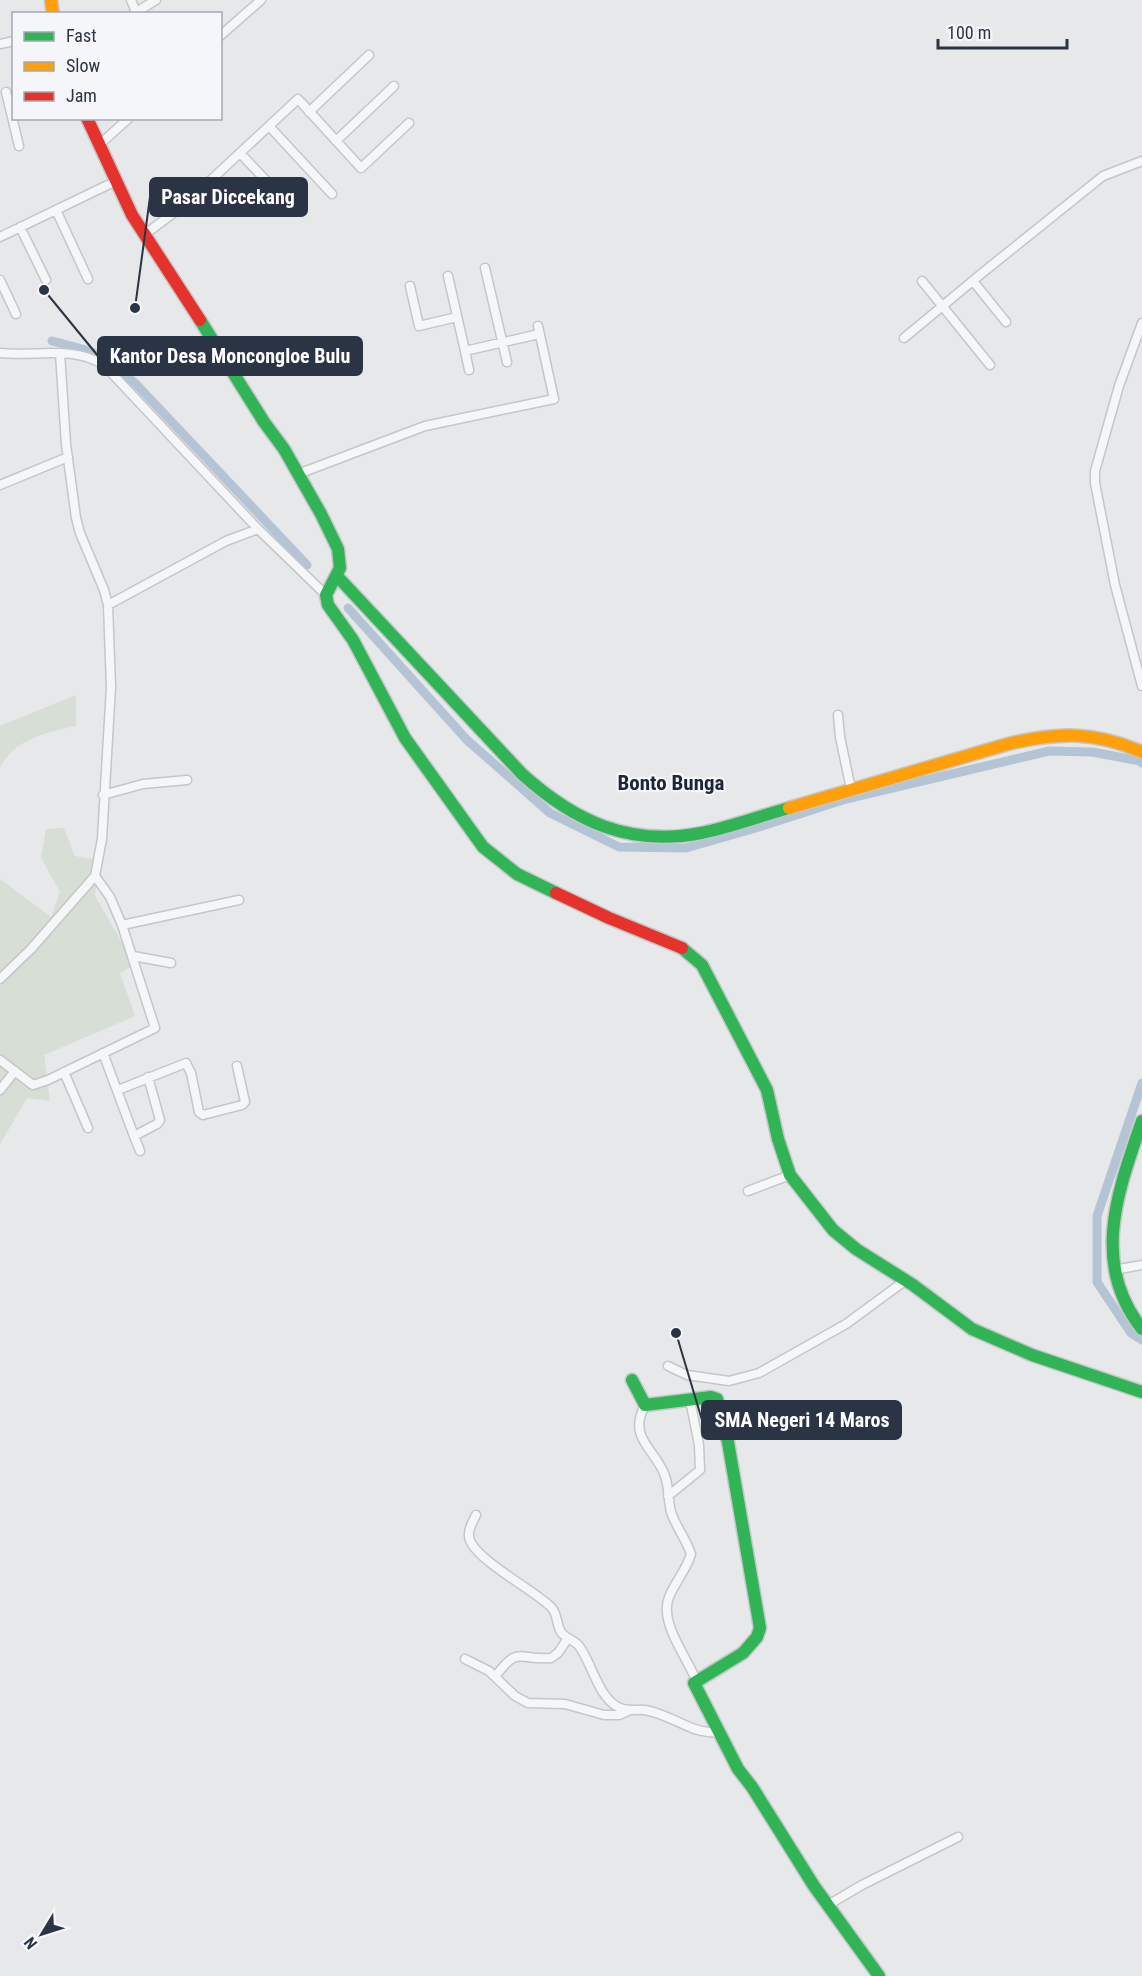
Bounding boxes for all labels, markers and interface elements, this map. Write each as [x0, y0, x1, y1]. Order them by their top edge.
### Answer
legend [12, 12, 222, 120]
scale bar [938, 12, 1067, 50]
text: 100 m [947, 22, 991, 43]
text: Fast [66, 25, 97, 46]
text: Slow [66, 55, 101, 76]
text: Jam [66, 85, 97, 106]
callout: Pasar Diccekang [150, 178, 307, 216]
text: Pasar Diccekang [161, 185, 295, 209]
callout: Kantor Desa Moncongloe Bulu [98, 337, 362, 375]
text: Kantor Desa Moncongloe Bulu [110, 344, 350, 368]
district label: Bonto Bunga [618, 771, 725, 795]
callout: SMA Negeri 14 Maros [702, 1401, 901, 1439]
text: SMA Negeri 14 Maros [714, 1408, 890, 1432]
north arrow [12, 1904, 72, 1964]
text: N [20, 1933, 41, 1953]

